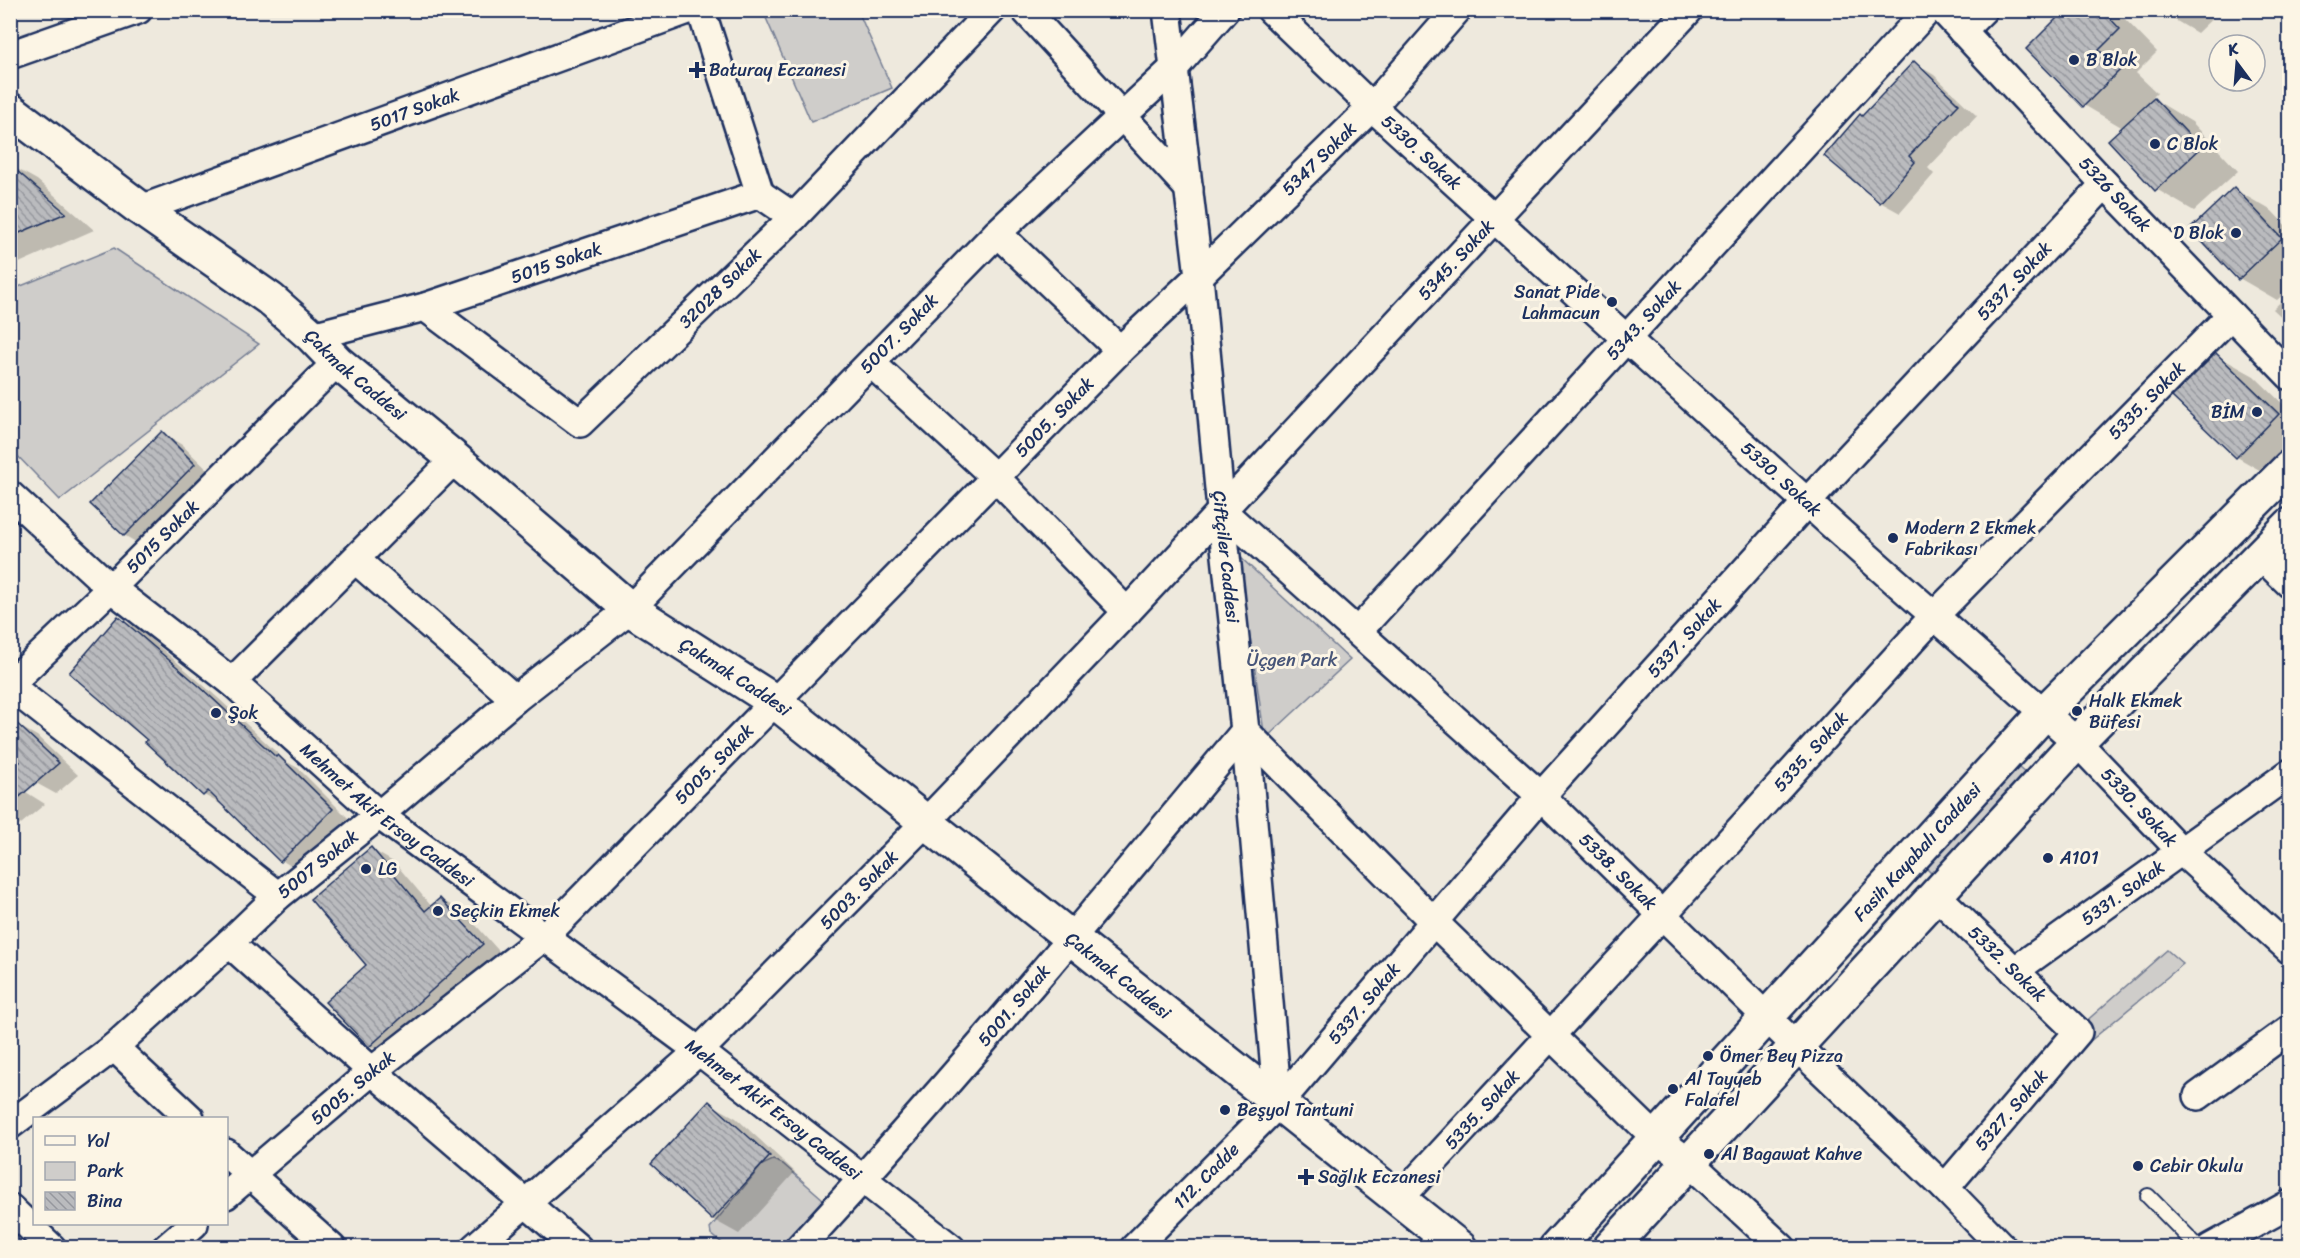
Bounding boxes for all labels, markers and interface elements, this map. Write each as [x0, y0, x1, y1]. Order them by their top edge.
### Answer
north arrow [2207, 33, 2267, 93]
text: K [2223, 33, 2243, 65]
place label: B Blok [2086, 44, 2138, 76]
marker: B Blok [2067, 53, 2081, 67]
place label: Baturay Eczanesi [709, 54, 847, 86]
marker: Baturay Eczanesi [690, 63, 704, 77]
street label: 5017 Sokak [365, 78, 464, 141]
street label: 5330. Sokak [1373, 106, 1470, 198]
street label: 5347 Sokak [1274, 114, 1365, 204]
place label: C Blok [2167, 128, 2219, 160]
marker: C Blok [2148, 137, 2162, 151]
street label: 5326 Sokak [2071, 149, 2160, 240]
street label: 5345. Sokak [1409, 211, 1503, 308]
place label: D Blok [2173, 217, 2224, 249]
marker: D Blok [2229, 226, 2243, 240]
street label: 5015 Sokak [506, 232, 606, 293]
street label: 5337. Sokak [1968, 233, 2060, 328]
street label: 32028 Sokak [671, 240, 770, 337]
street label: 5343. Sokak [1597, 272, 1690, 368]
place label: Sanat Pide Lahmacun [1514, 276, 1600, 329]
street label: 5007. Sokak [851, 285, 946, 382]
marker: Sanat Pide Lahmacun [1605, 295, 1619, 309]
street label: Çakmak Caddesi [297, 321, 415, 430]
street label: 5335. Sokak [2100, 353, 2194, 448]
street label: 5005. Sokak [1006, 369, 1102, 465]
place label: BİM [2211, 396, 2246, 428]
marker: BİM [2250, 405, 2264, 419]
street label: 5330. Sokak [1733, 433, 1830, 525]
street label: Çiftçiler Caddesi [1203, 489, 1249, 626]
street label: 5015 Sokak [118, 492, 207, 581]
place label: Modern 2 Ekmek Fabrikası [1905, 512, 2037, 565]
marker: Modern 2 Ekmek Fabrikası [1886, 531, 1900, 545]
street label: 5337. Sokak [1639, 590, 1730, 686]
street label: Çakmak Caddesi [673, 629, 799, 726]
park label: Üçgen Park [1247, 644, 1338, 676]
place label: Halk Ekmek Büfesi [2089, 685, 2183, 738]
place label: Şok [228, 697, 258, 729]
street label: 5335. Sokak [1765, 703, 1857, 800]
marker: Halk Ekmek Büfesi [2070, 704, 2084, 718]
marker: Şok [209, 706, 223, 720]
street label: 5005. Sokak [666, 716, 762, 812]
street label: Mehmet Akif Ersoy Caddesi [292, 734, 482, 897]
street label: 5330. Sokak [2093, 760, 2186, 855]
street label: Fasih Kayabalı Caddesi [1845, 774, 1990, 929]
street label: 5007 Sokak [270, 821, 366, 907]
street label: 5338. Sokak [1571, 825, 1665, 918]
street label: 5003. Sokak [811, 842, 906, 937]
place label: A101 [2059, 842, 2099, 874]
marker: A101 [2041, 851, 2055, 865]
street label: 5331. Sokak [2074, 851, 2172, 934]
place label: LG [378, 853, 398, 885]
marker: LG [359, 862, 373, 876]
place label: Seçkin Ekmek [450, 895, 560, 927]
marker: Seçkin Ekmek [431, 904, 445, 918]
street label: 5332. Sokak [1960, 918, 2055, 1010]
street label: Çakmak Caddesi [1058, 923, 1179, 1029]
street label: 5337. Sokak [1319, 955, 1409, 1052]
street label: 5001. Sokak [969, 957, 1059, 1054]
street label: Mehmet Akif Ersoy Caddesi [678, 1030, 870, 1189]
place label: Ömer Bey Pizza [1720, 1040, 1843, 1072]
street label: 5005. Sokak [303, 1042, 403, 1133]
marker: Ömer Bey Pizza [1701, 1049, 1715, 1063]
street label: 5335. Sokak [1436, 1061, 1528, 1157]
street label: 5327. Sokak [1966, 1061, 2056, 1158]
place label: Al Tayyeb Falafel [1684, 1063, 1762, 1116]
marker: Al Tayyeb Falafel [1666, 1082, 1680, 1096]
place label: Beşyol Tantuni [1237, 1094, 1355, 1126]
marker: Beşyol Tantuni [1218, 1103, 1232, 1117]
legend [33, 1117, 228, 1225]
text: Yol [87, 1125, 110, 1157]
street label: 112. Cadde [1165, 1135, 1247, 1217]
place label: Al Bagawat Kahve [1720, 1138, 1862, 1170]
marker: Al Bagawat Kahve [1702, 1147, 1716, 1161]
place label: Cebir Okulu [2150, 1150, 2243, 1182]
text: Park [87, 1155, 124, 1187]
marker: Cebir Okulu [2131, 1159, 2145, 1173]
place label: Sağlık Eczanesi [1318, 1161, 1442, 1193]
marker: Sağlık Eczanesi [1299, 1170, 1313, 1184]
text: Bina [87, 1185, 123, 1217]

